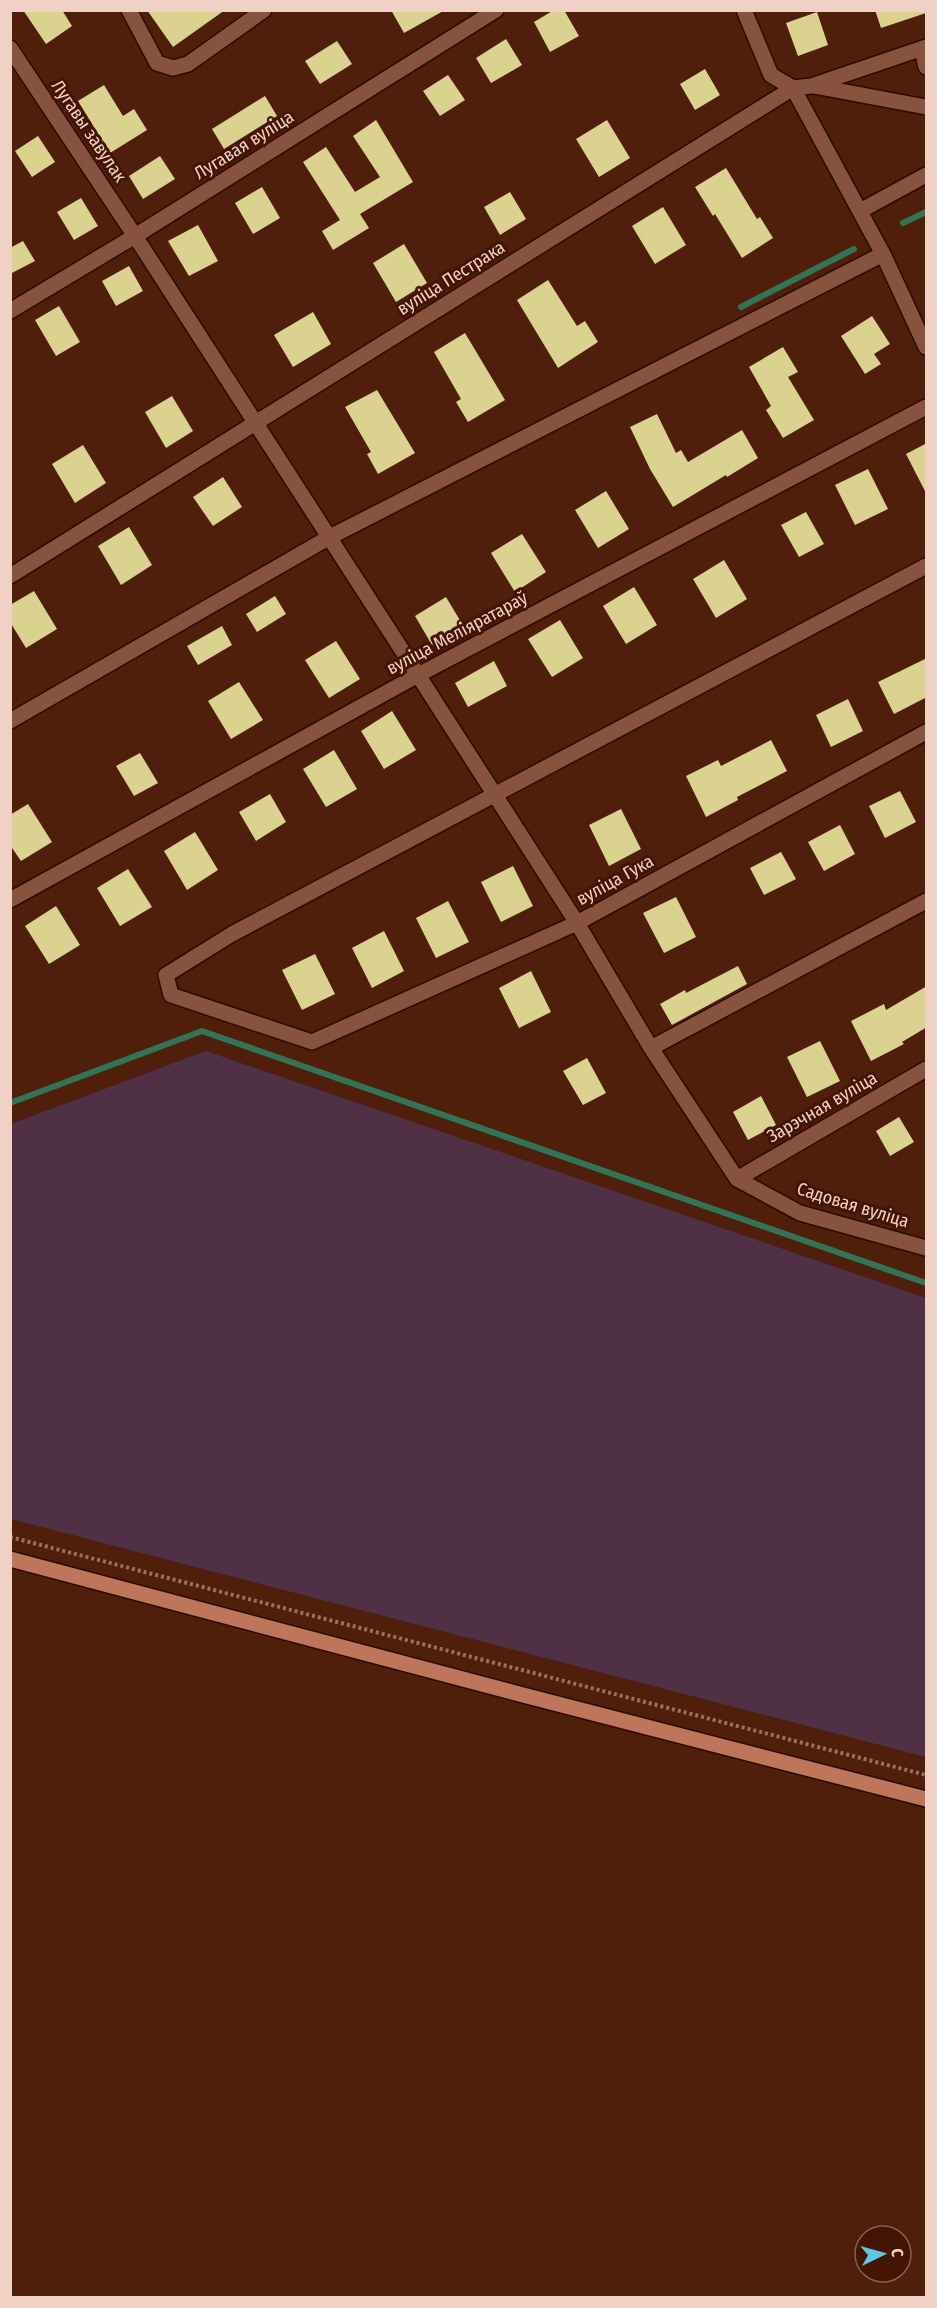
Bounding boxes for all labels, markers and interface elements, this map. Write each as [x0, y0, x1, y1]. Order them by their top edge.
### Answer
street label: Лугавы завулак [47, 76, 132, 187]
street label: Лугавая вуліца [190, 106, 298, 184]
street label: вуліца Пестрака [393, 236, 509, 320]
street label: вуліца Меліяратараў [383, 587, 531, 679]
street label: вуліца Гука [573, 850, 658, 910]
street label: Зарэчная вуліца [763, 1066, 881, 1147]
street label: Садовая вуліца [794, 1178, 912, 1233]
north arrow [853, 2224, 913, 2284]
text: С [888, 2248, 907, 2258]

